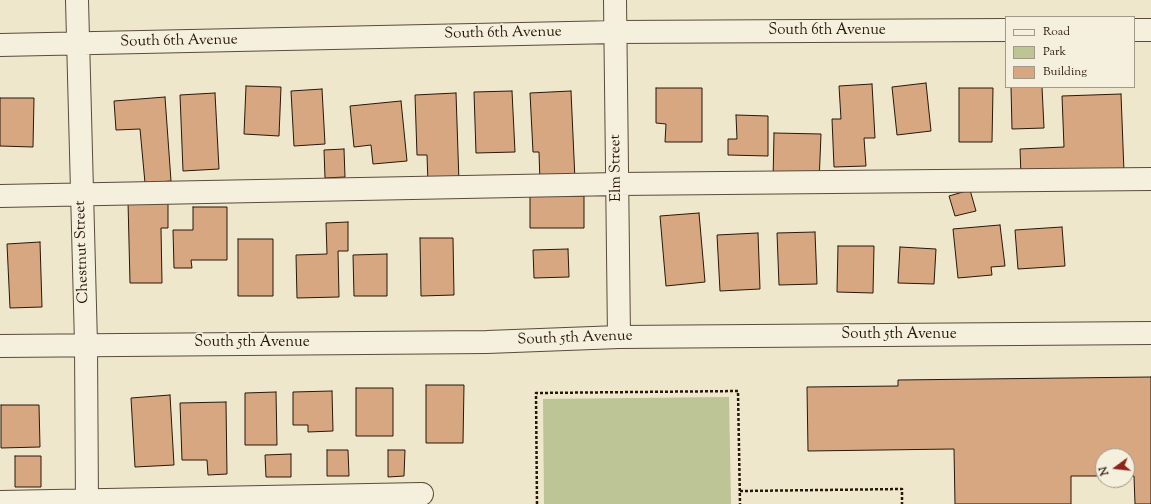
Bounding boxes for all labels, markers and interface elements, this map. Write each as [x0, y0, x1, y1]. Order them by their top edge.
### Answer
legend [1005, 16, 1135, 88]
street label: South 6th Avenue [768, 22, 886, 40]
text: Road [1043, 23, 1070, 41]
street label: South 6th Avenue [444, 24, 562, 44]
street label: South 6th Avenue [120, 32, 238, 52]
text: Park [1043, 43, 1066, 61]
text: Building [1043, 63, 1087, 81]
street label: Elm Street [607, 134, 627, 202]
street label: Chestnut Street [72, 200, 94, 304]
street label: South 5th Avenue [841, 326, 957, 344]
street label: South 5th Avenue [517, 328, 633, 350]
street label: South 5th Avenue [194, 334, 310, 352]
north arrow [1095, 448, 1135, 488]
text: N [1096, 465, 1113, 477]

